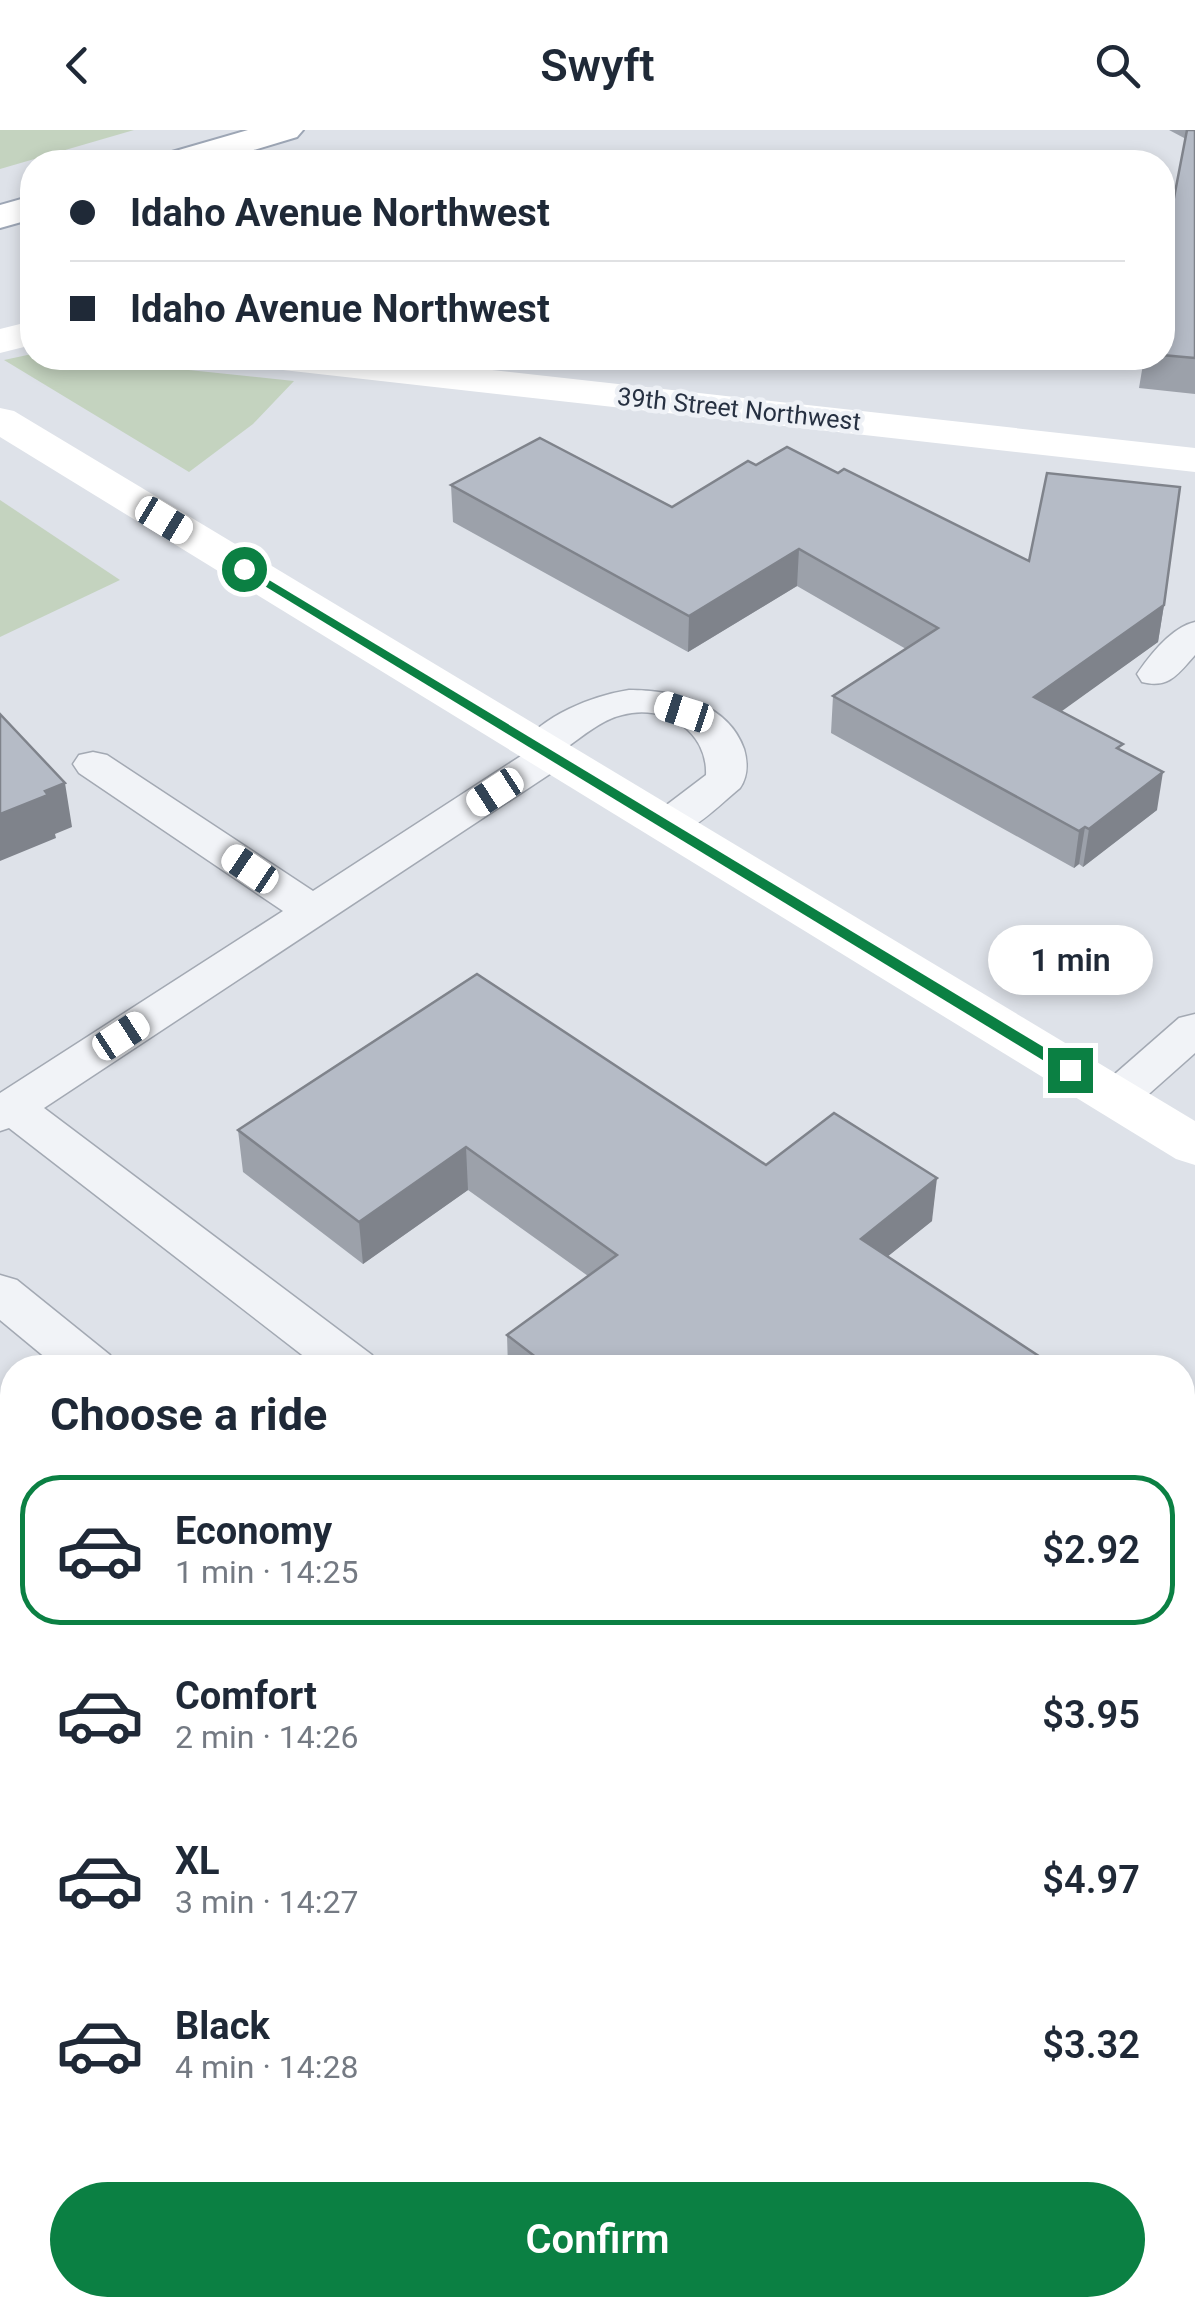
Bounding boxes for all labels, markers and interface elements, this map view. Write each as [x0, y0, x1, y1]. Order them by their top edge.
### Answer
icon: back [50, 38, 105, 93]
icon: search [1090, 38, 1145, 93]
text: Swyft [540, 39, 655, 92]
text: Idaho Avenue Northwest [130, 191, 550, 235]
text: Idaho Avenue Northwest [130, 287, 550, 331]
street label: 39th Street Northwest [616, 382, 862, 436]
car [131, 492, 197, 548]
route start [222, 547, 267, 592]
car [651, 688, 717, 736]
car [462, 763, 528, 821]
car [217, 840, 283, 898]
callout: 1 min [988, 925, 1152, 995]
text: 1 min [1030, 941, 1111, 979]
car [88, 1007, 154, 1065]
route end [1048, 1048, 1093, 1093]
text: Choose a ride [50, 1388, 327, 1441]
icon: car [55, 1505, 145, 1595]
text: Economy [175, 1509, 332, 1553]
text: $2.92 [1042, 1528, 1140, 1572]
text: 1 min · 14:25 [175, 1553, 358, 1591]
icon: car [55, 1670, 145, 1760]
text: Comfort [175, 1674, 317, 1718]
text: $3.95 [1042, 1693, 1140, 1737]
text: 2 min · 14:26 [175, 1718, 358, 1756]
icon: car [55, 1835, 145, 1925]
text: XL [175, 1839, 220, 1883]
text: $4.97 [1042, 1858, 1140, 1902]
text: 3 min · 14:27 [175, 1883, 358, 1921]
icon: car [55, 2000, 145, 2090]
text: Black [175, 2004, 270, 2048]
text: $3.32 [1042, 2023, 1140, 2067]
text: 4 min · 14:28 [175, 2048, 358, 2086]
button: Confirm [50, 2182, 1145, 2297]

